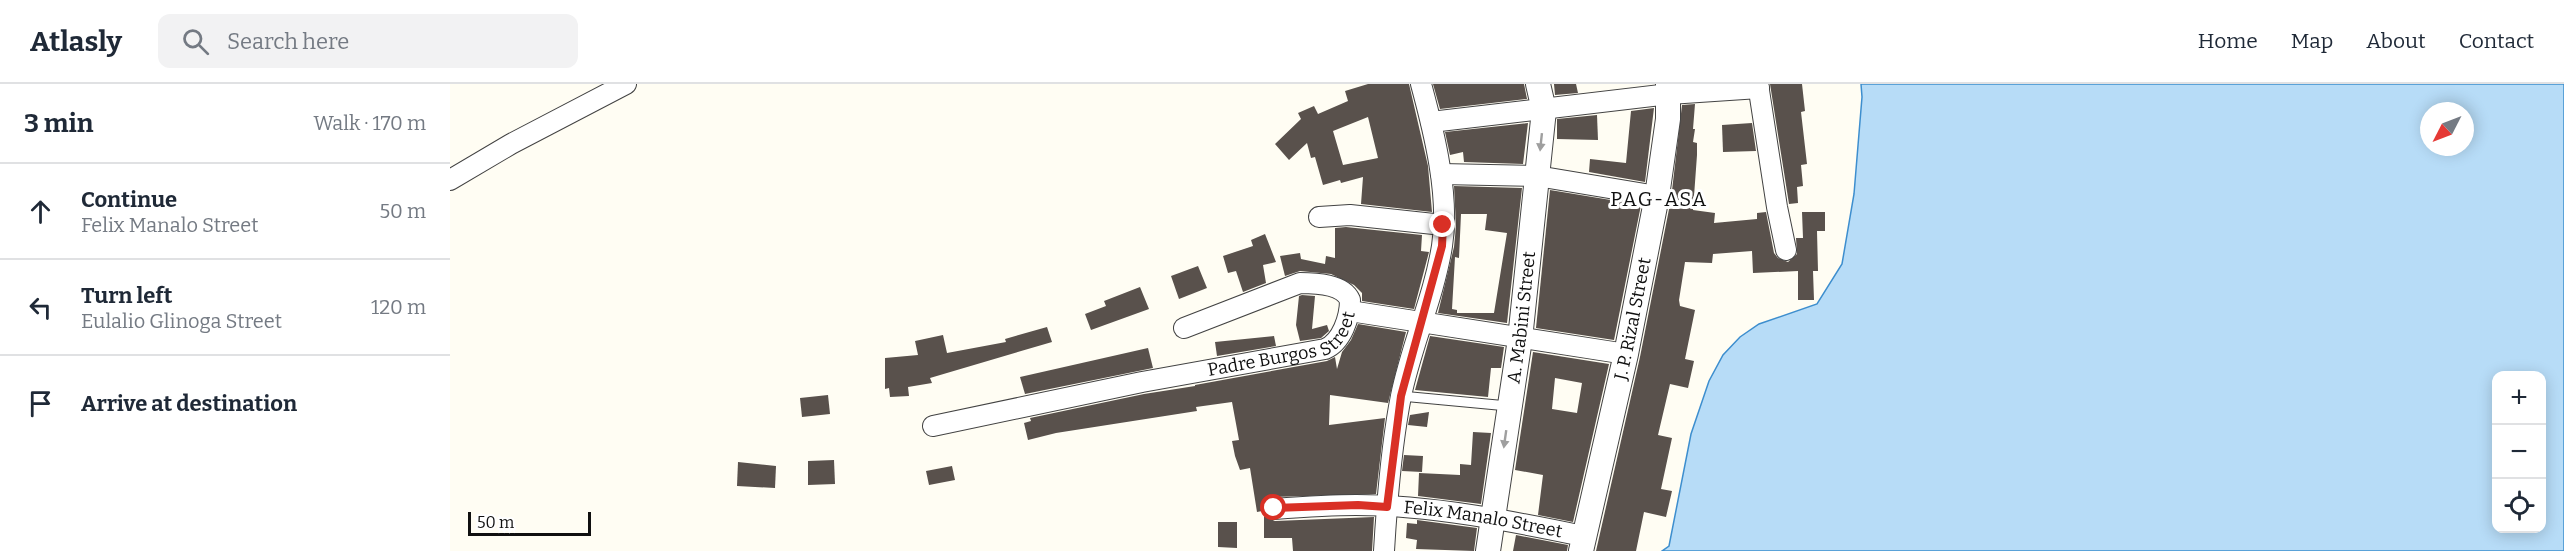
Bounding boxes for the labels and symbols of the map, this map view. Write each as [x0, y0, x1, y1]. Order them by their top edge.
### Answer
north arrow [2420, 102, 2474, 156]
one-way arrow [1536, 132, 1546, 151]
district label: PAG-ASA [1610, 187, 1708, 211]
route end [1429, 211, 1455, 237]
street label: A. Mabini Street [1502, 250, 1540, 385]
street label: J. P. Rizal Street [1609, 255, 1656, 383]
street label: Padre Burgos Street [1206, 309, 1360, 381]
one-way arrow [1501, 430, 1510, 449]
route start [1260, 494, 1286, 520]
street label: Felix Manalo Street [1403, 496, 1565, 543]
scale bar [468, 509, 591, 536]

